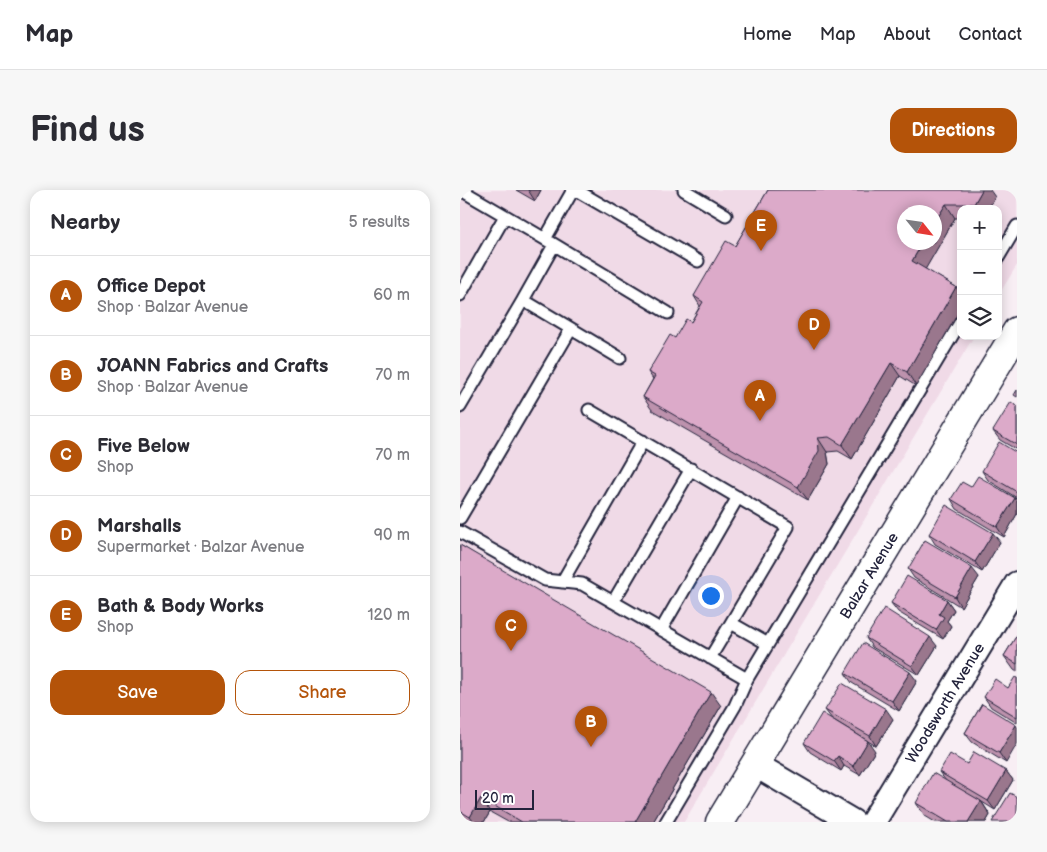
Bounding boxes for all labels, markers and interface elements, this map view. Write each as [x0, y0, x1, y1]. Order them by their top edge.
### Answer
text: Map [25, 20, 73, 49]
text: Home [743, 24, 792, 45]
text: Map [820, 24, 856, 45]
text: About [884, 24, 931, 45]
text: Contact [959, 24, 1022, 45]
button: Directions [890, 108, 1017, 153]
text: Find us [30, 109, 145, 152]
north arrow [897, 205, 942, 250]
map controls [957, 205, 1002, 340]
button: + [957, 205, 1002, 250]
text: Nearby [50, 210, 120, 235]
pin: E [745, 210, 777, 251]
text: 5 results [348, 213, 410, 232]
button: − [957, 250, 1002, 295]
text: Office Depot [97, 275, 206, 298]
text: A [61, 286, 71, 305]
text: 60 m [373, 286, 410, 305]
button: layers [957, 295, 1002, 340]
text: Shop · Balzar Avenue [97, 298, 248, 317]
pin: D [798, 309, 830, 350]
text: JOANN Fabrics and Crafts [97, 355, 328, 378]
text: B [60, 366, 72, 385]
text: 70 m [375, 366, 410, 385]
text: Shop · Balzar Avenue [97, 378, 248, 397]
pin: A [744, 380, 776, 421]
text: Five Below [97, 435, 190, 458]
text: C [60, 446, 72, 465]
text: 70 m [375, 446, 410, 465]
text: Shop [97, 458, 134, 477]
text: Marshalls [97, 515, 181, 538]
text: D [60, 526, 72, 545]
text: 90 m [374, 526, 410, 545]
street label: Balzar Avenue [836, 529, 903, 622]
text: Supermarket · Balzar Avenue [97, 538, 305, 557]
your location [698, 583, 724, 609]
text: Bath & Body Works [97, 595, 264, 618]
text: E [61, 606, 71, 625]
text: 120 m [367, 606, 410, 625]
pin: C [495, 610, 527, 651]
text: Shop [97, 618, 134, 637]
street label: Woodsworth Avenue [902, 640, 989, 767]
button: Save [50, 670, 225, 715]
button: Share [235, 670, 410, 715]
pin: B [575, 706, 607, 747]
scale bar [475, 787, 534, 810]
text: 20 m [482, 790, 514, 807]

